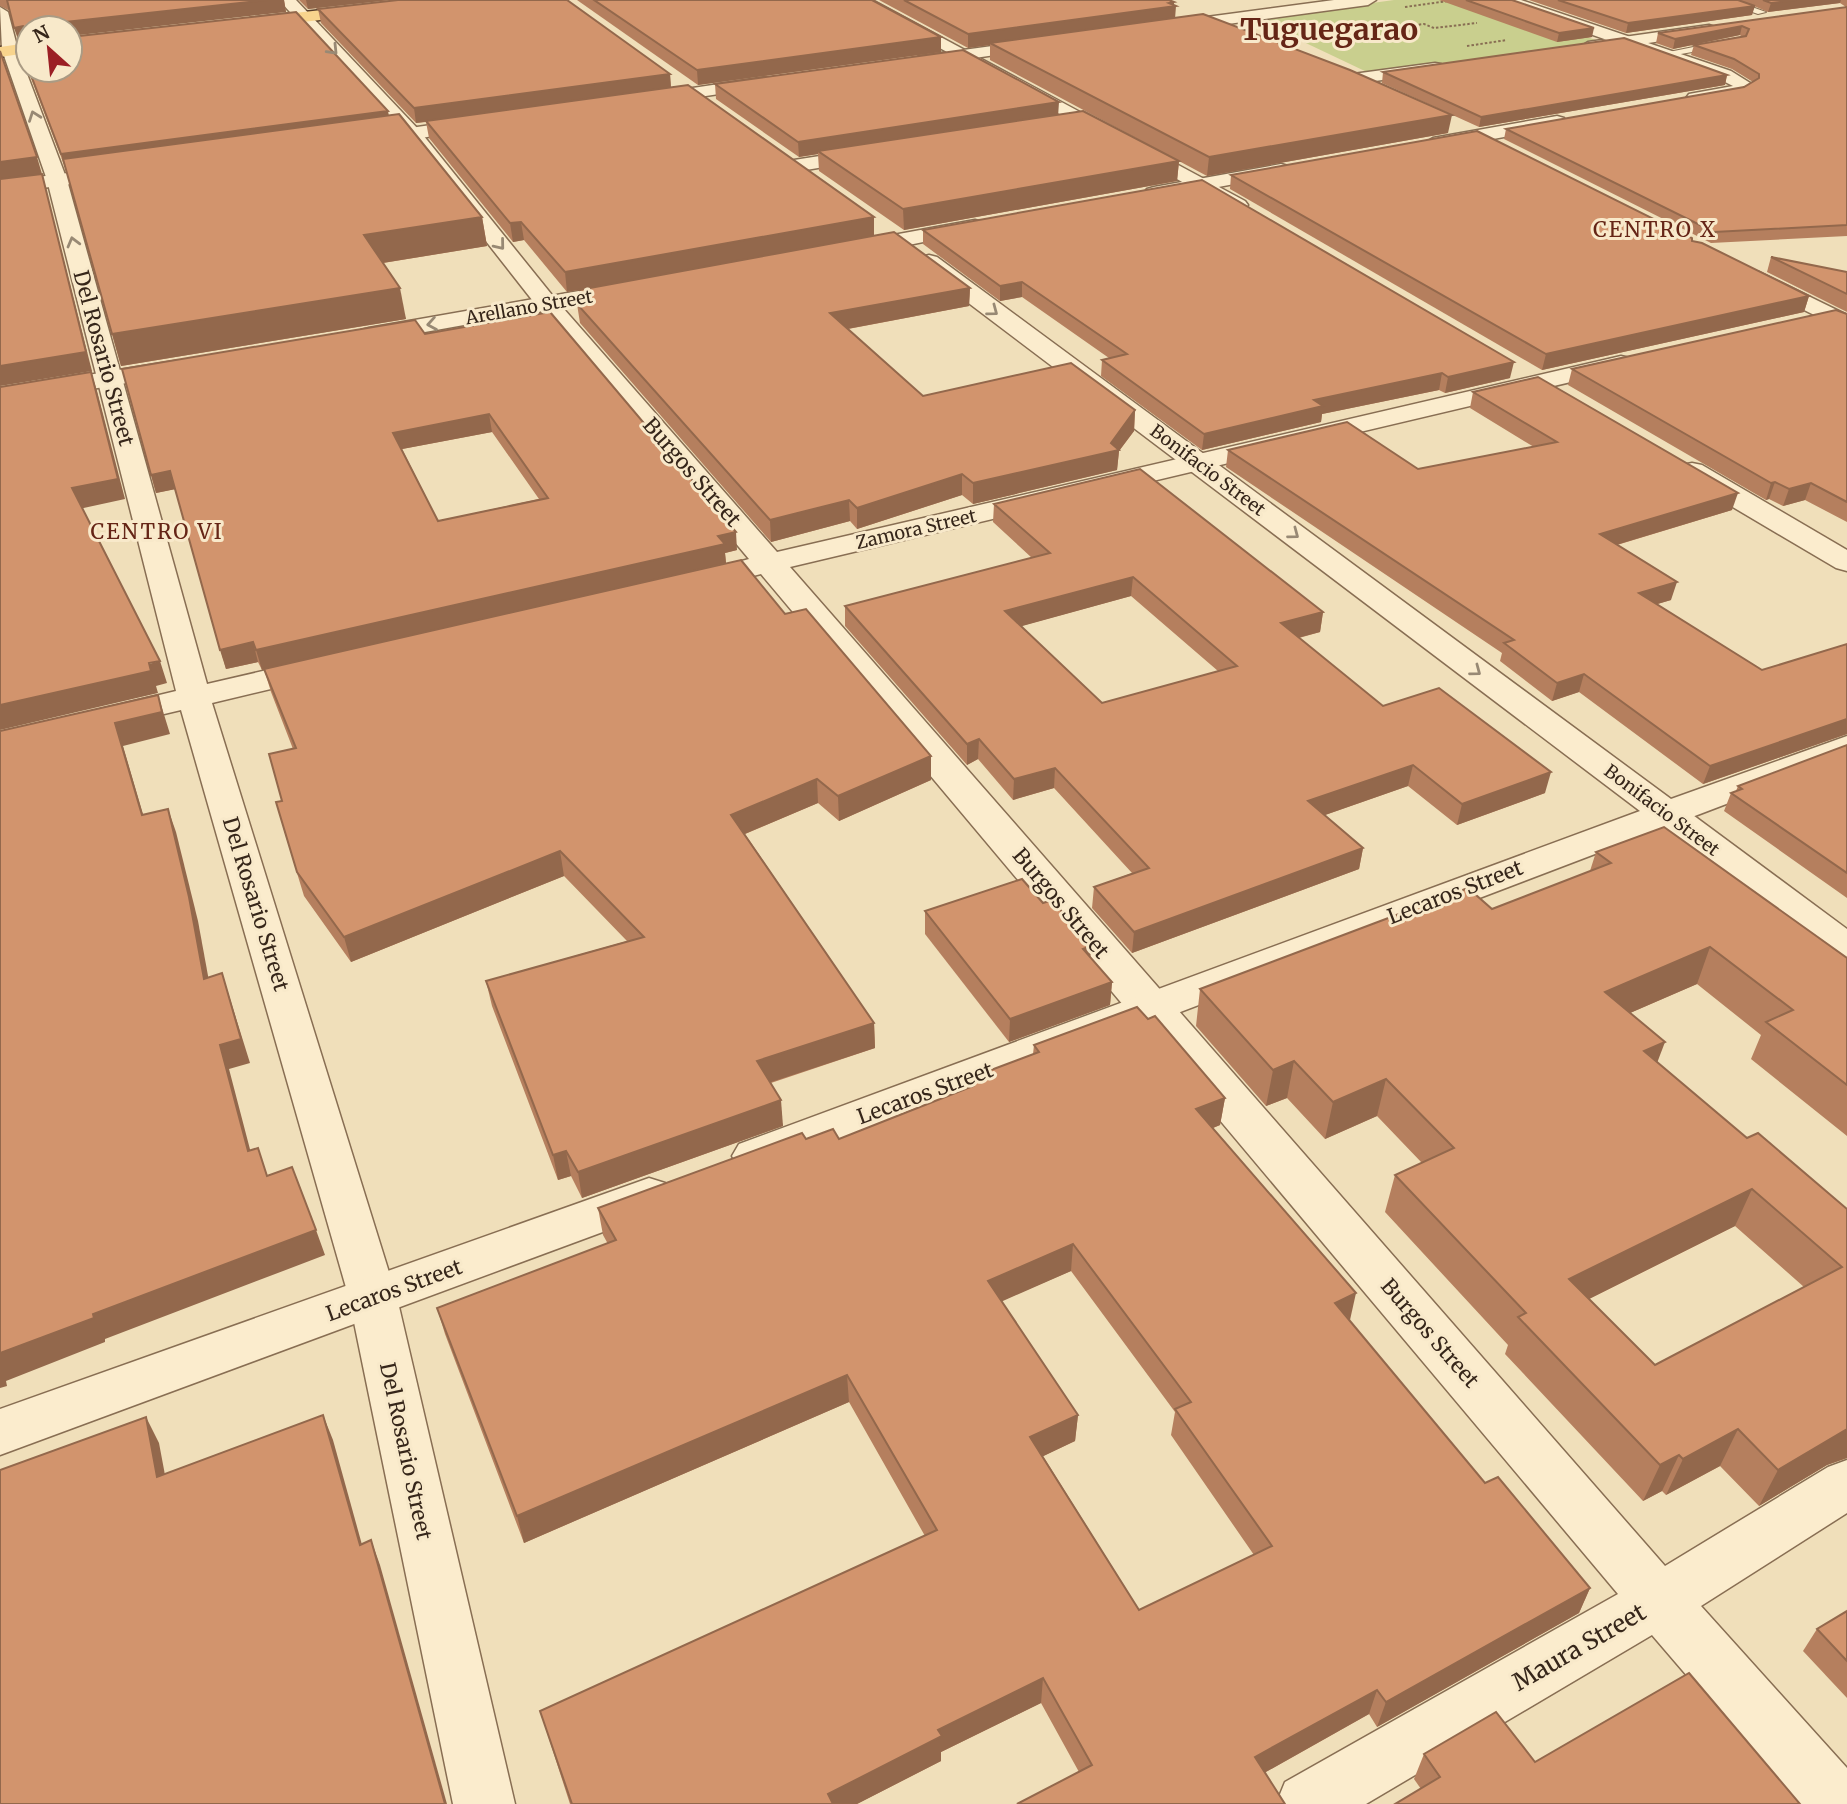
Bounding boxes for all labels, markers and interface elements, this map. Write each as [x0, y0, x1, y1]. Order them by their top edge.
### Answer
district label: Tuguegarao [1240, 10, 1418, 48]
north arrow [14, 14, 84, 84]
text: N [29, 20, 53, 48]
one-way arrow [325, 42, 338, 55]
one-way arrow [28, 110, 42, 122]
district label: CENTRO X [1593, 216, 1717, 243]
one-way arrow [67, 236, 82, 248]
one-way arrow [492, 238, 505, 250]
street label: Del Rosario Street [68, 267, 140, 449]
street label: Arellano Street [463, 284, 594, 330]
one-way arrow [986, 302, 998, 315]
one-way arrow [426, 316, 438, 331]
street label: Burgos Street [637, 412, 747, 532]
street label: Bonifacio Street [1146, 419, 1270, 521]
street label: Zamora Street [853, 504, 979, 554]
district label: CENTRO VI [90, 518, 224, 545]
one-way arrow [1286, 526, 1298, 539]
one-way arrow [1468, 662, 1481, 675]
street label: Bonifacio Street [1600, 759, 1724, 861]
street label: Del Rosario Street [217, 814, 295, 994]
street label: Burgos Street [1007, 842, 1115, 964]
street label: Lecaros Street [1383, 854, 1527, 930]
street label: Lecaros Street [853, 1056, 997, 1130]
street label: Lecaros Street [322, 1253, 466, 1327]
street label: Burgos Street [1375, 1273, 1485, 1393]
street label: Del Rosario Street [374, 1360, 438, 1542]
street label: Maura Street [1507, 1596, 1652, 1698]

